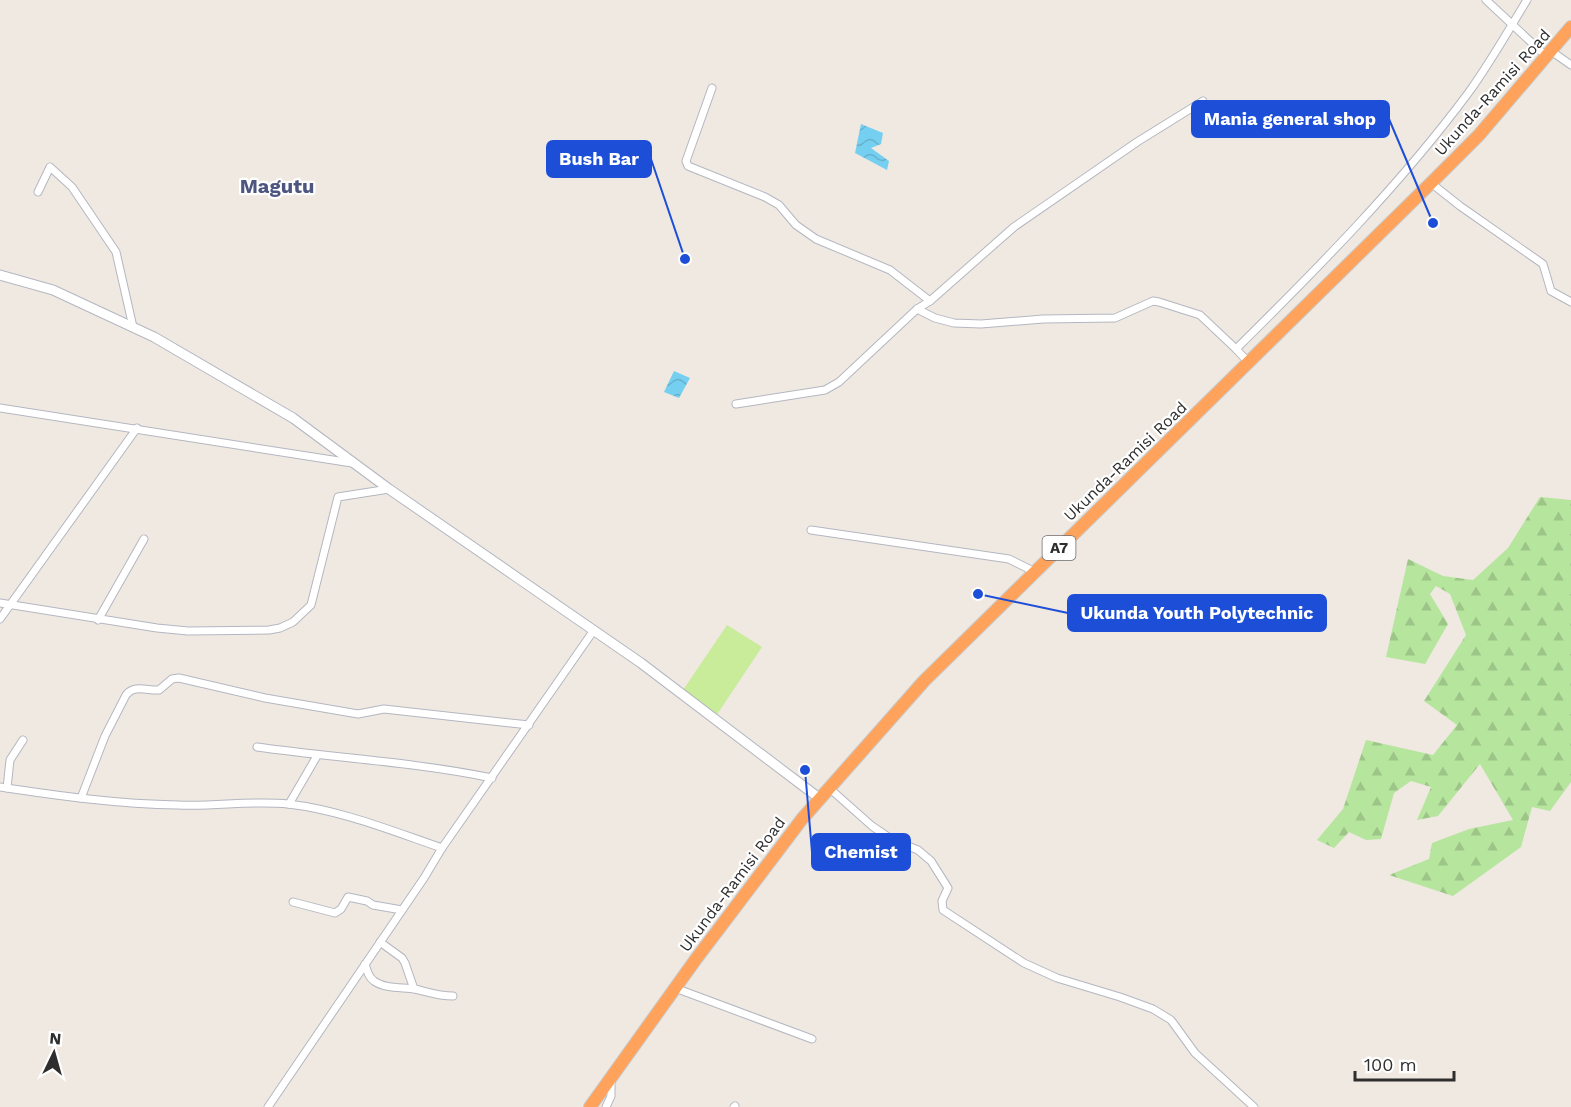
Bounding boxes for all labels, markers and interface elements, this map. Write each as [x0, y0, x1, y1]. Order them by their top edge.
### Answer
street label: Ukunda-Ramisi Road [1431, 25, 1554, 159]
callout: Mania general shop [1192, 101, 1389, 137]
text: Mania general shop [1204, 108, 1376, 129]
callout: Bush Bar [547, 141, 651, 177]
text: Bush Bar [559, 148, 639, 169]
district label: Magutu [240, 174, 314, 198]
street label: Ukunda-Ramisi Road [1060, 398, 1191, 525]
road number: A7 [1042, 536, 1076, 560]
callout: Ukunda Youth Polytechnic [1068, 595, 1326, 631]
text: Ukunda Youth Polytechnic [1081, 602, 1314, 623]
street label: Ukunda-Ramisi Road [676, 813, 789, 955]
callout: Chemist [812, 834, 910, 870]
text: Chemist [824, 841, 898, 862]
north arrow [24, 1023, 84, 1083]
text: N [49, 1029, 62, 1049]
scale bar [1355, 1044, 1454, 1082]
text: 100 m [1364, 1054, 1417, 1075]

